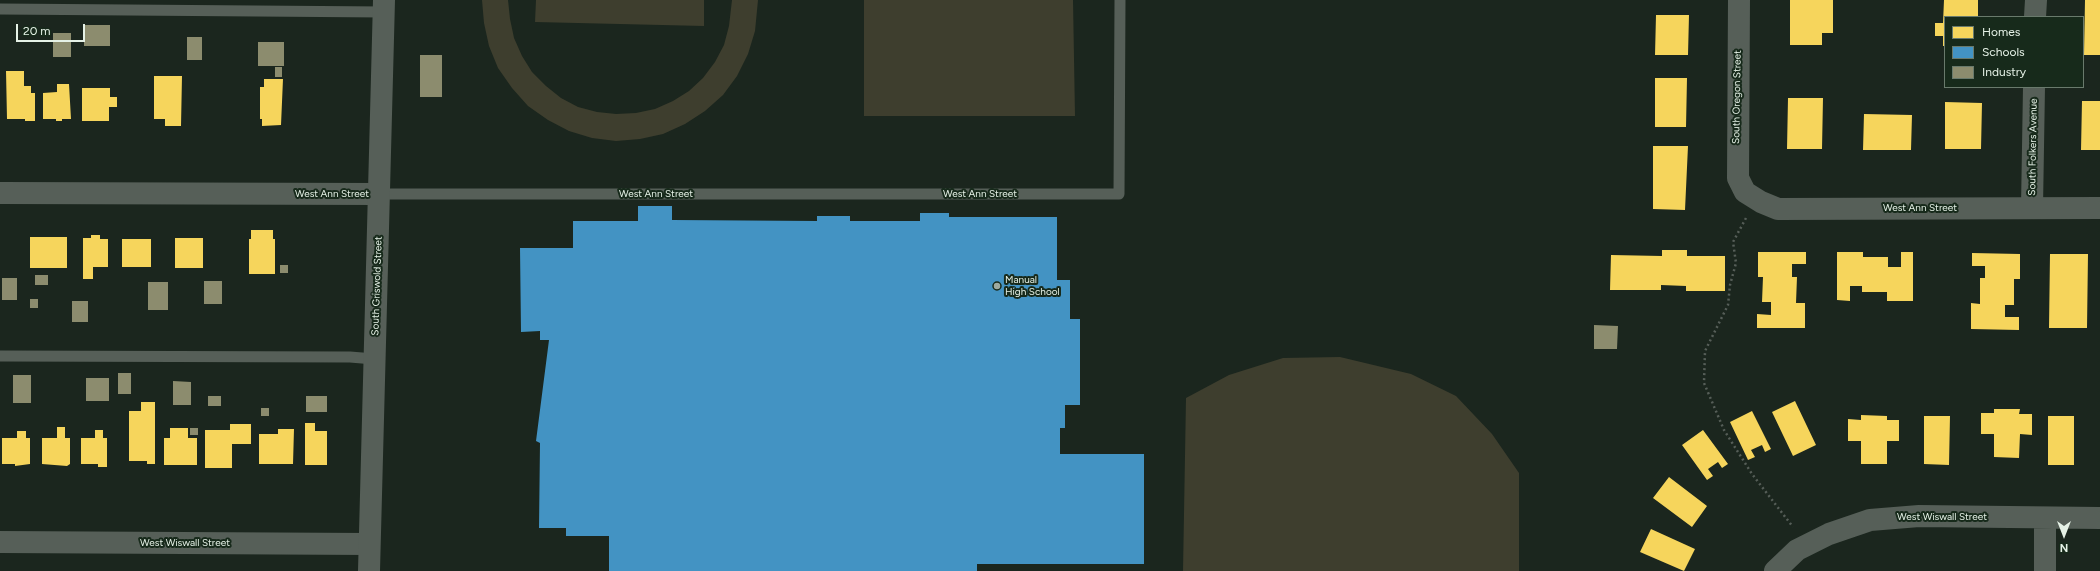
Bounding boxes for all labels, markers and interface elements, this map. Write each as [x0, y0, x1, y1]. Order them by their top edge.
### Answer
scale bar [18, 16, 87, 42]
legend [1944, 16, 2084, 88]
text: 20 m [23, 24, 51, 38]
text: Homes [1982, 25, 2020, 39]
text: Schools [1982, 45, 2025, 59]
street label: South Oregon Street [1730, 50, 1744, 144]
text: Industry [1982, 65, 2026, 79]
street label: South Folkers Avenue [2026, 98, 2040, 196]
street label: West Ann Street [295, 188, 369, 200]
street label: West Ann Street [619, 188, 693, 200]
street label: West Ann Street [943, 188, 1017, 200]
street label: West Ann Street [1883, 202, 1957, 214]
street label: South Griswold Street [369, 236, 385, 336]
place label: Manual High School [1005, 274, 1060, 298]
marker: Manual High School [992, 281, 1002, 291]
street label: West Wiswall Street [1897, 511, 1987, 523]
north arrow [2044, 515, 2084, 555]
street label: West Wiswall Street [140, 537, 230, 549]
text: N [2060, 541, 2068, 554]

